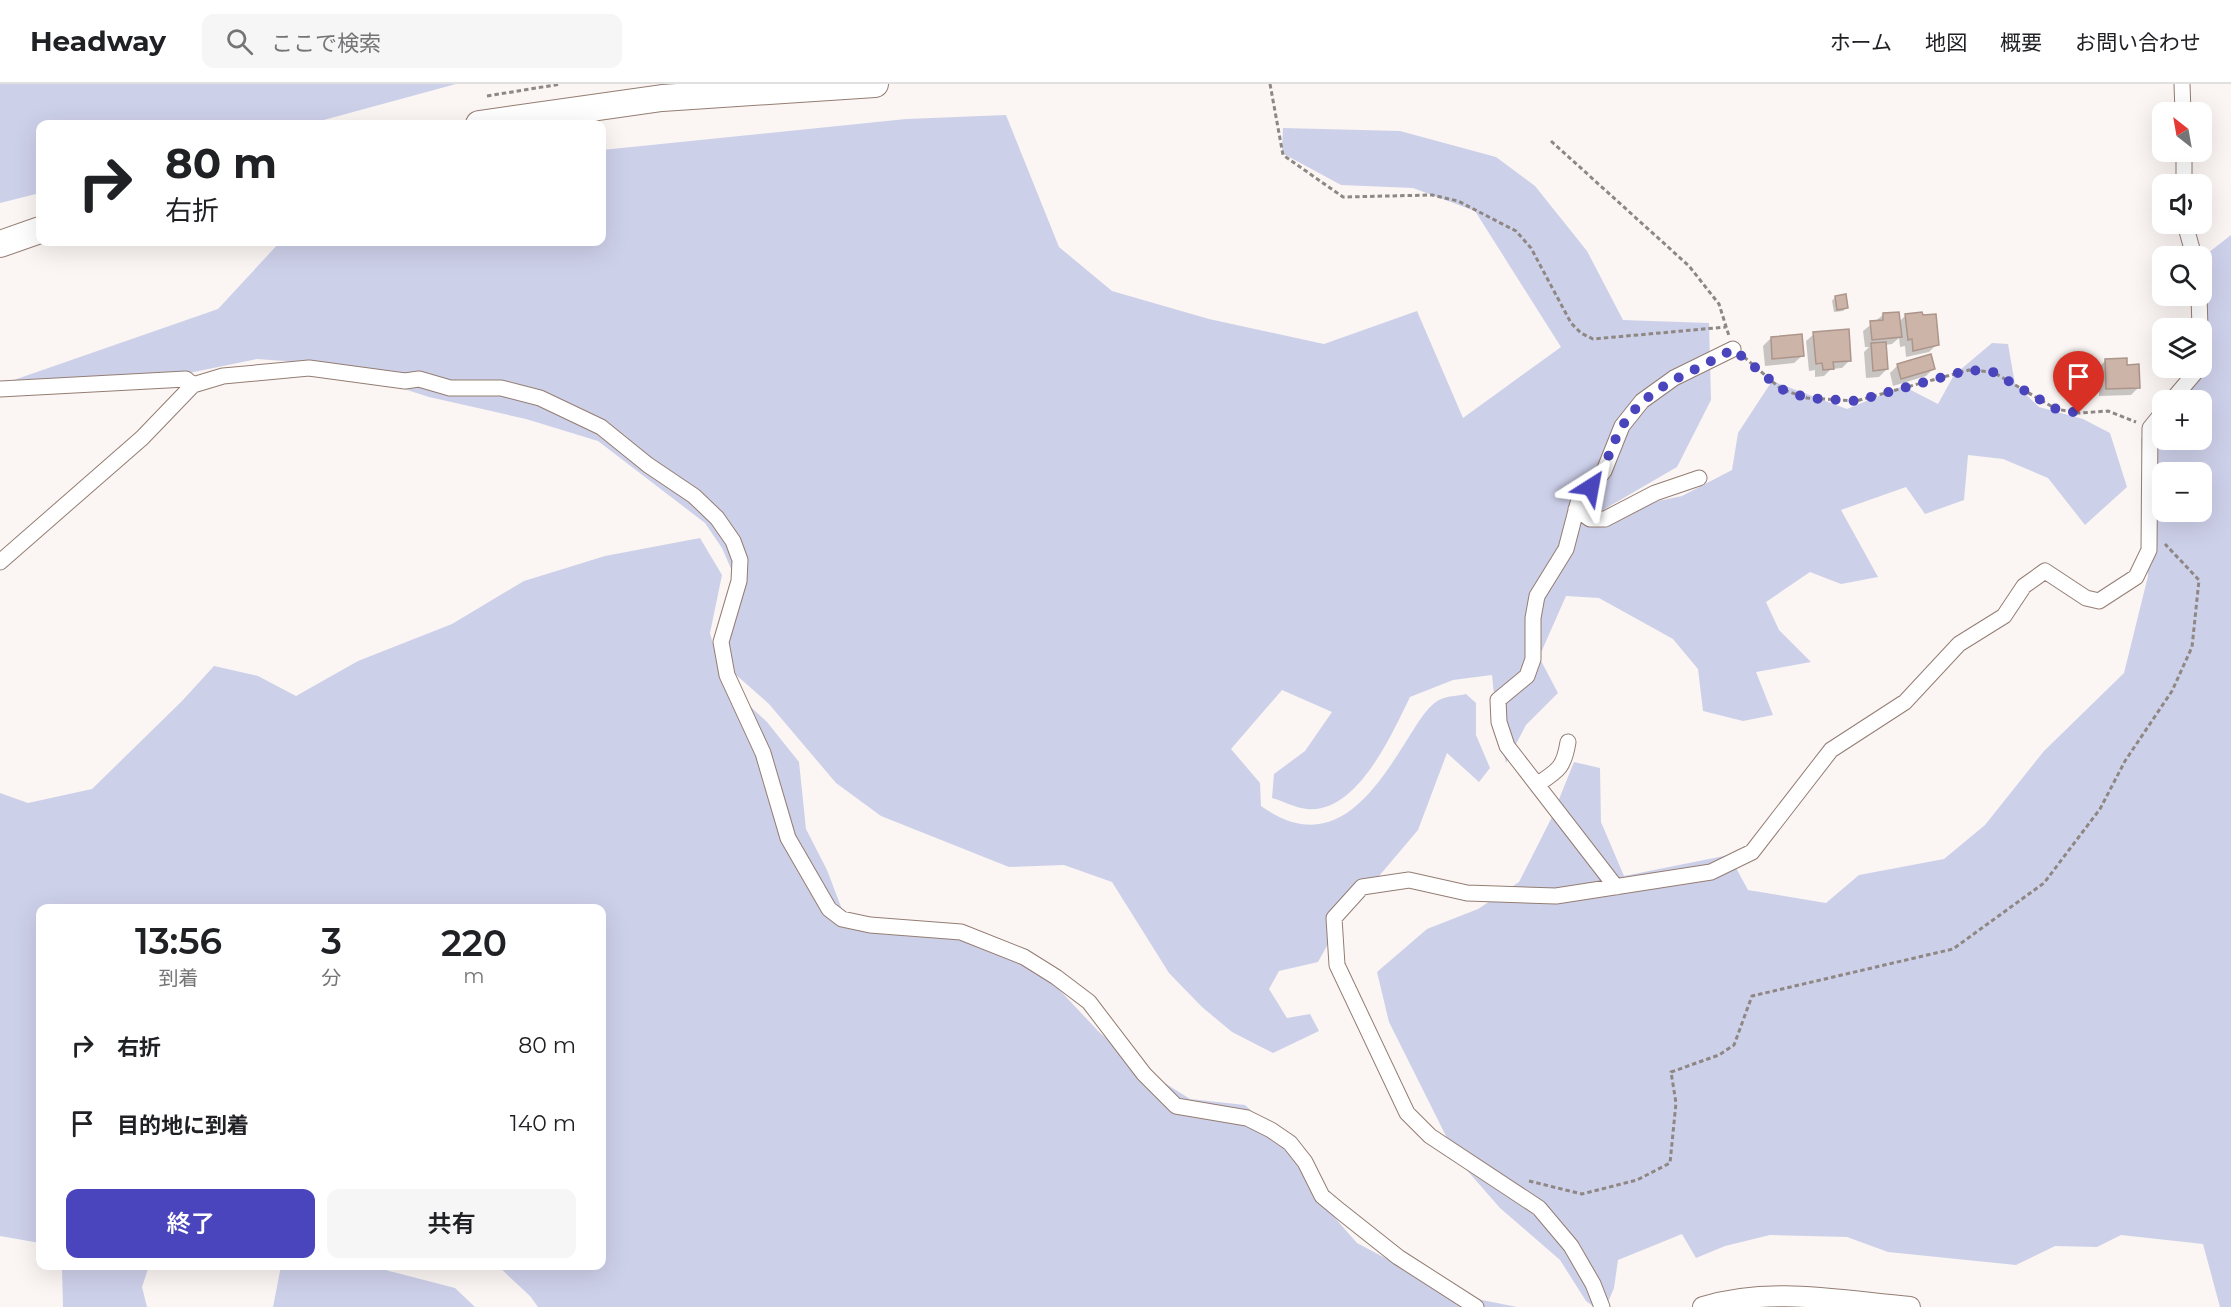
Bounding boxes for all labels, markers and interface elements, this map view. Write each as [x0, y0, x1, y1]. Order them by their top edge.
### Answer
search box [202, 14, 622, 68]
text: Headway [30, 24, 166, 58]
icon: search [223, 25, 256, 58]
text: ここで検索 [271, 30, 381, 57]
text: ホーム [1830, 30, 1892, 55]
text: 地図 [1925, 30, 1967, 55]
text: 概要 [2000, 30, 2042, 55]
text: お問い合わせ [2075, 30, 2201, 55]
north arrow [2152, 102, 2212, 162]
map controls [2152, 102, 2212, 522]
text: 80 m [165, 137, 277, 189]
icon: right [66, 144, 144, 222]
button: sound [2152, 174, 2212, 234]
text: 右折 [165, 194, 219, 227]
button: search [2152, 246, 2212, 306]
button: layers [2152, 318, 2212, 378]
pin [2053, 351, 2104, 413]
icon: arrive [2062, 360, 2095, 393]
button: + [2152, 390, 2212, 450]
position arrow [1559, 455, 1623, 519]
button: − [2152, 462, 2212, 522]
text: 13:56 [135, 919, 222, 963]
text: 3 [321, 919, 342, 963]
text: 220 [441, 921, 507, 965]
text: m [463, 964, 485, 988]
text: 到着 [158, 966, 198, 990]
text: 分 [321, 966, 341, 990]
icon: right [66, 1029, 99, 1062]
text: 80 m [518, 1032, 576, 1059]
text: 右折 [117, 1034, 161, 1061]
icon: arrive [66, 1107, 99, 1140]
text: 140 m [510, 1110, 576, 1137]
text: 目的地に到着 [117, 1112, 249, 1139]
button: 終了 [66, 1189, 315, 1258]
button: 共有 [327, 1189, 576, 1258]

